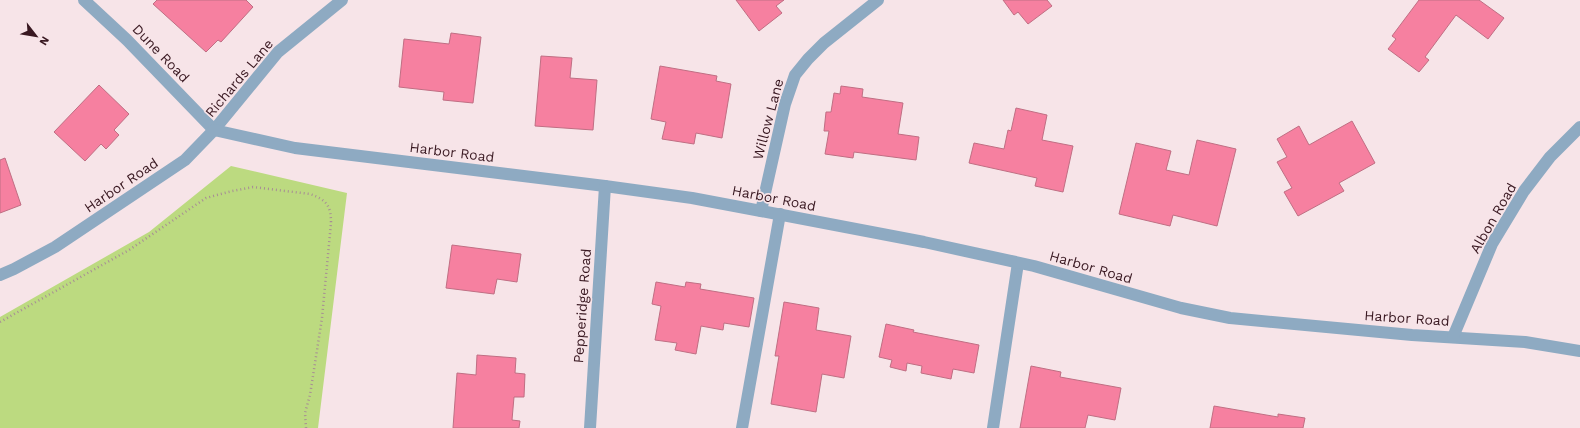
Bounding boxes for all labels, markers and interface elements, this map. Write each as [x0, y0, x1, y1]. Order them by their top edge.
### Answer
north arrow [16, 16, 56, 56]
street label: Dune Road [129, 21, 193, 85]
text: N [36, 34, 52, 48]
street label: Richards Lane [202, 36, 276, 120]
street label: Willow Lane [750, 77, 786, 161]
street label: Harbor Road [409, 139, 495, 165]
street label: Harbor Road [81, 155, 161, 215]
street label: Albon Road [1466, 180, 1520, 256]
street label: Harbor Road [731, 182, 817, 214]
street label: Pepperidge Road [570, 248, 594, 364]
street label: Harbor Road [1048, 248, 1134, 286]
street label: Harbor Road [1364, 307, 1450, 329]

